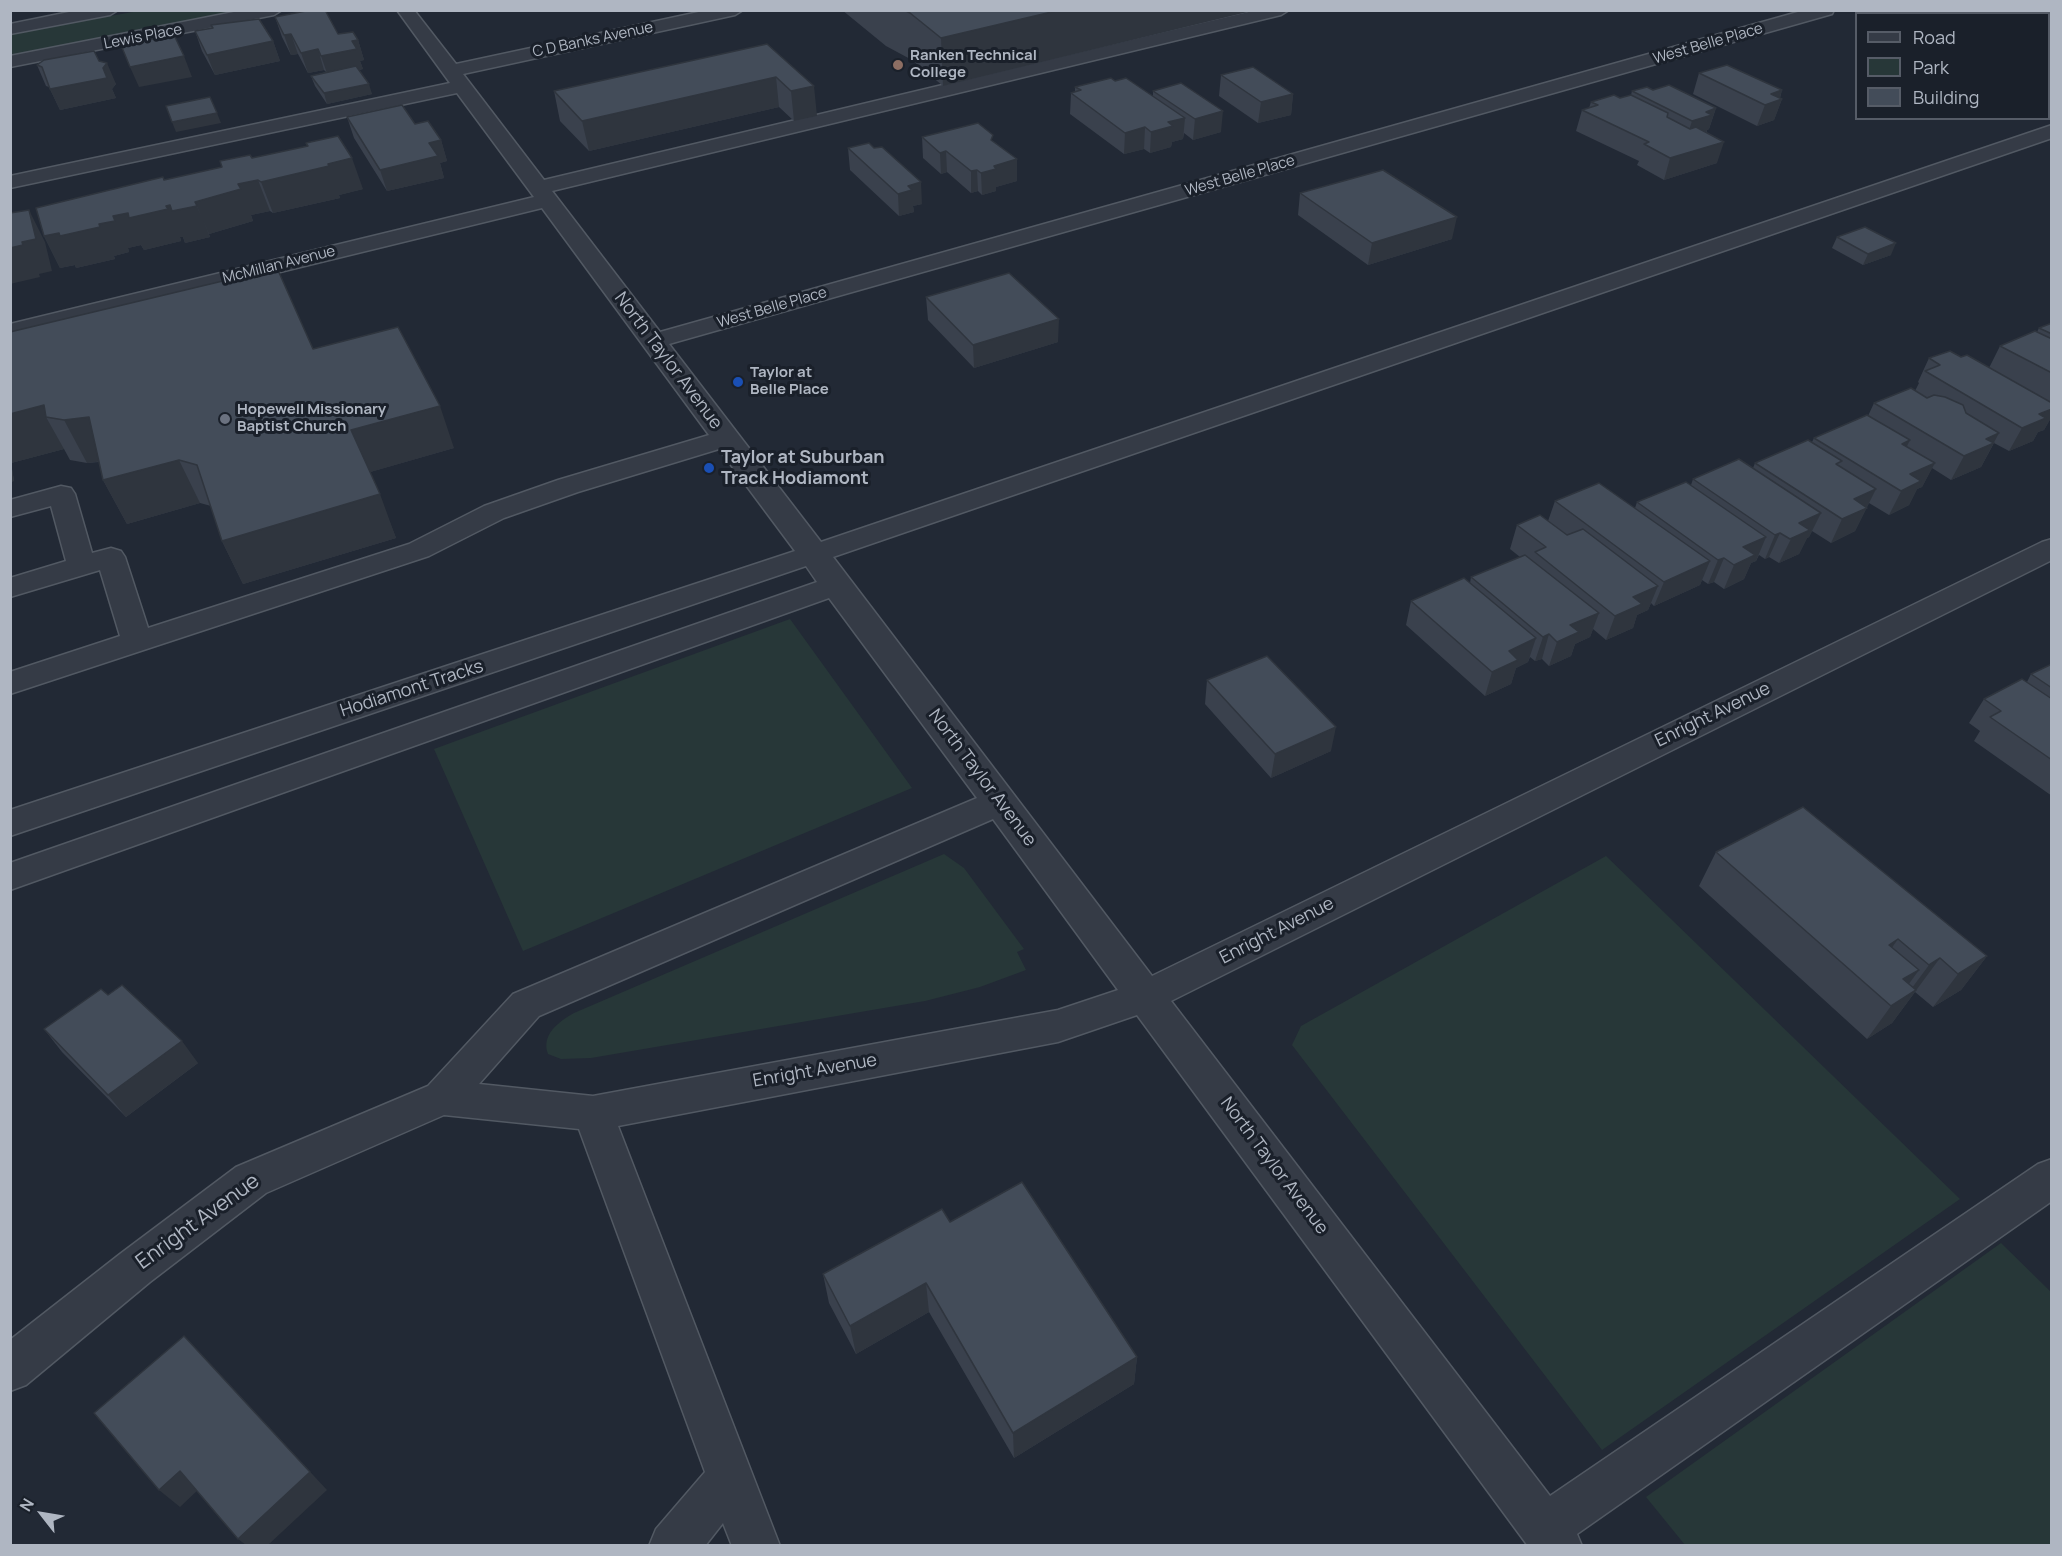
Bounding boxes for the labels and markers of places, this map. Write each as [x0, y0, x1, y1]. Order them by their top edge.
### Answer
place label: Ranken Technical College [910, 47, 1037, 82]
marker: Ranken Technical College [891, 58, 905, 72]
place label: Taylor at Belle Place [750, 364, 829, 399]
marker: Taylor at Belle Place [731, 375, 745, 389]
place label: Hopewell Missionary Baptist Church [237, 401, 386, 436]
marker: Hopewell Missionary Baptist Church [218, 412, 232, 426]
place label: Taylor at Suburban Track Hodiamont [721, 447, 885, 490]
marker: Taylor at Suburban Track Hodiamont [702, 461, 716, 475]

